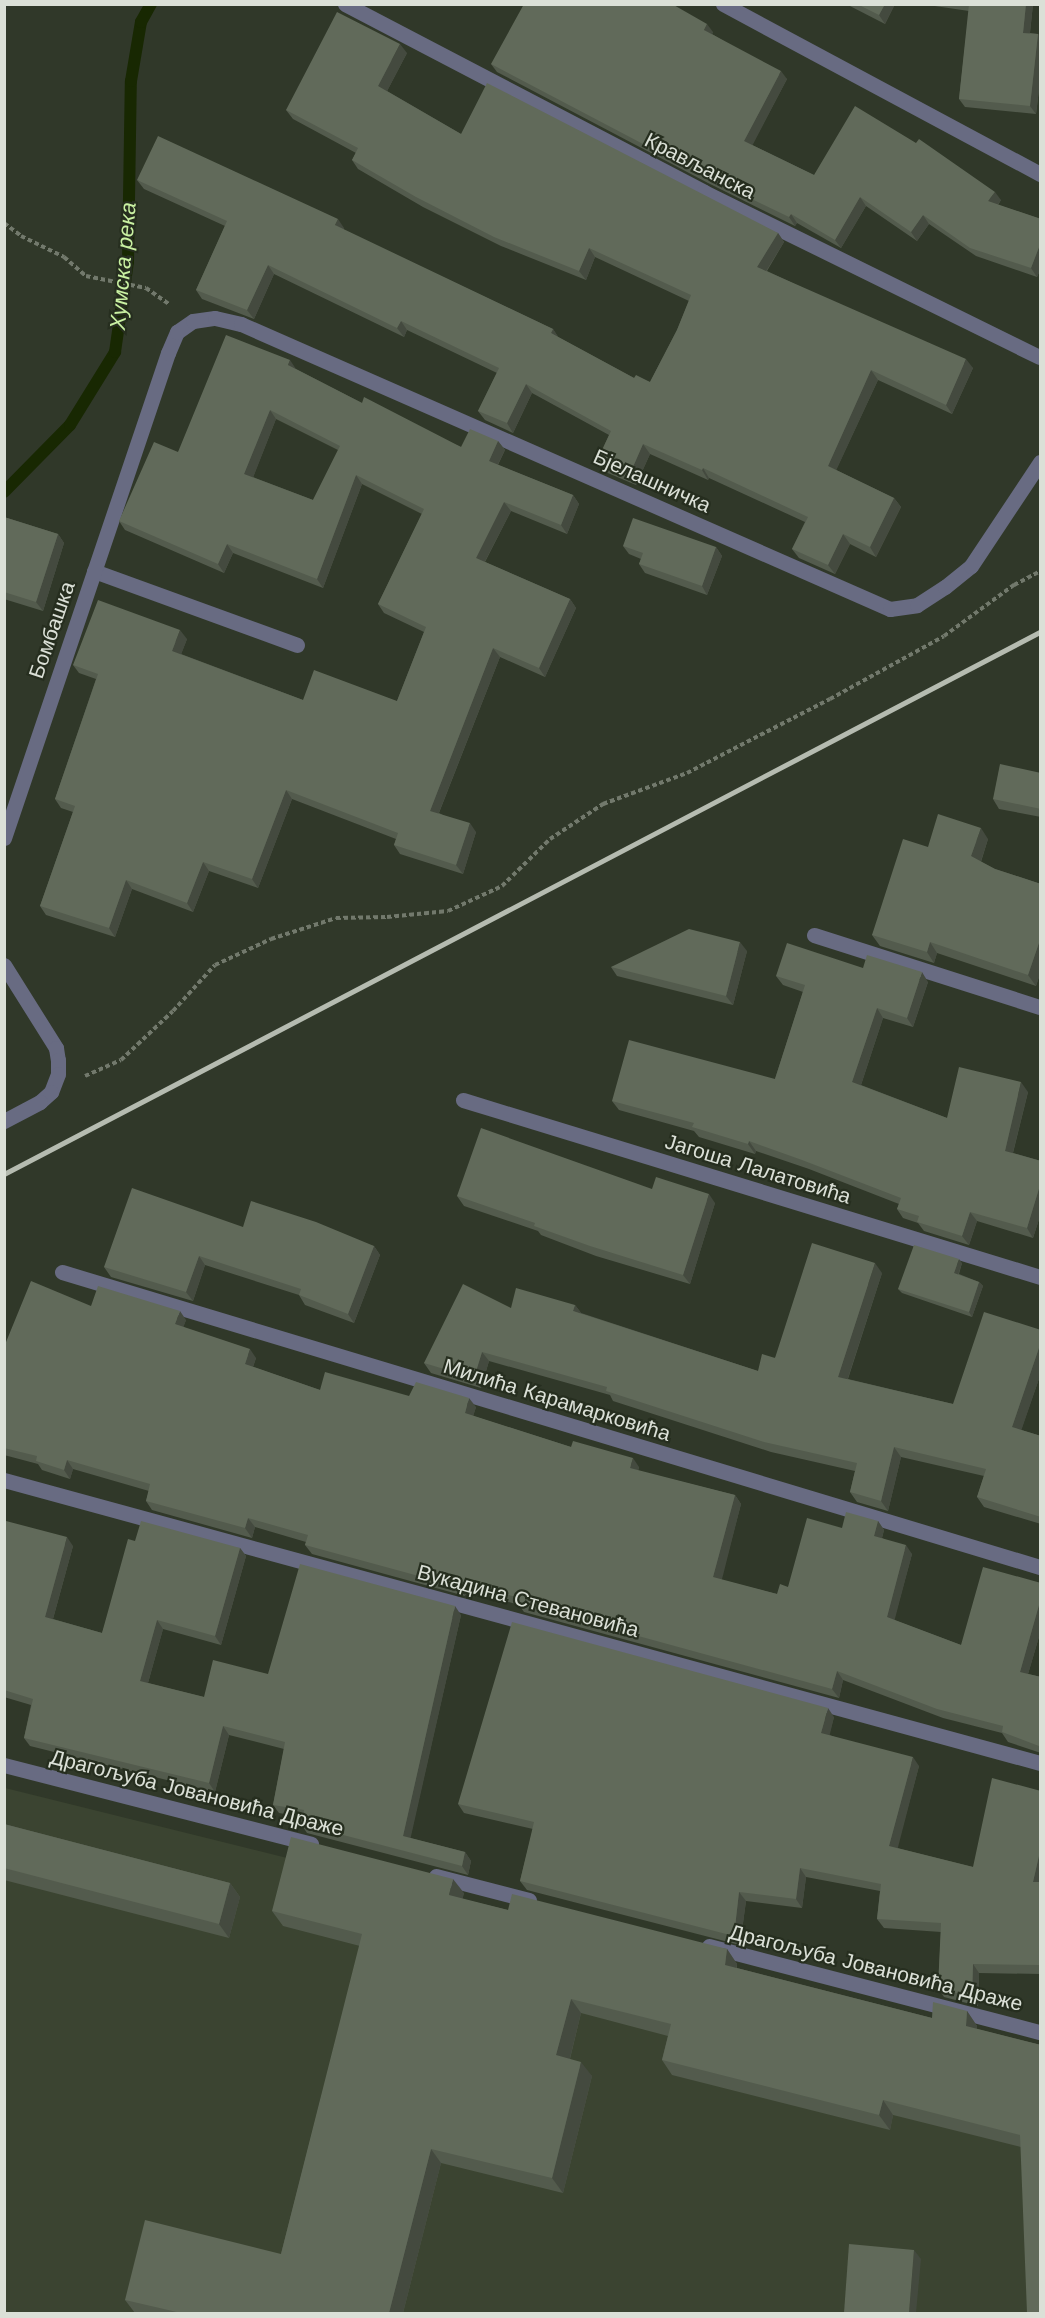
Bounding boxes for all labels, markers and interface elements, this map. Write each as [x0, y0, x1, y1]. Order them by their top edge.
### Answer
street label: Крављанска [640, 127, 760, 205]
water label: Хумска река [104, 201, 142, 331]
street label: Бјелашничка [589, 444, 715, 518]
street label: Бомбашка [24, 578, 80, 682]
street label: Јагоша Лалатовића [662, 1129, 854, 1209]
street label: Милића Карамарковића [440, 1353, 674, 1447]
street label: Вукадина Стевановића [414, 1559, 642, 1643]
street label: Драгољуба Јовановића Драже [48, 1744, 346, 1842]
street label: Драгољуба Јовановића Драже [727, 1919, 1025, 2017]

